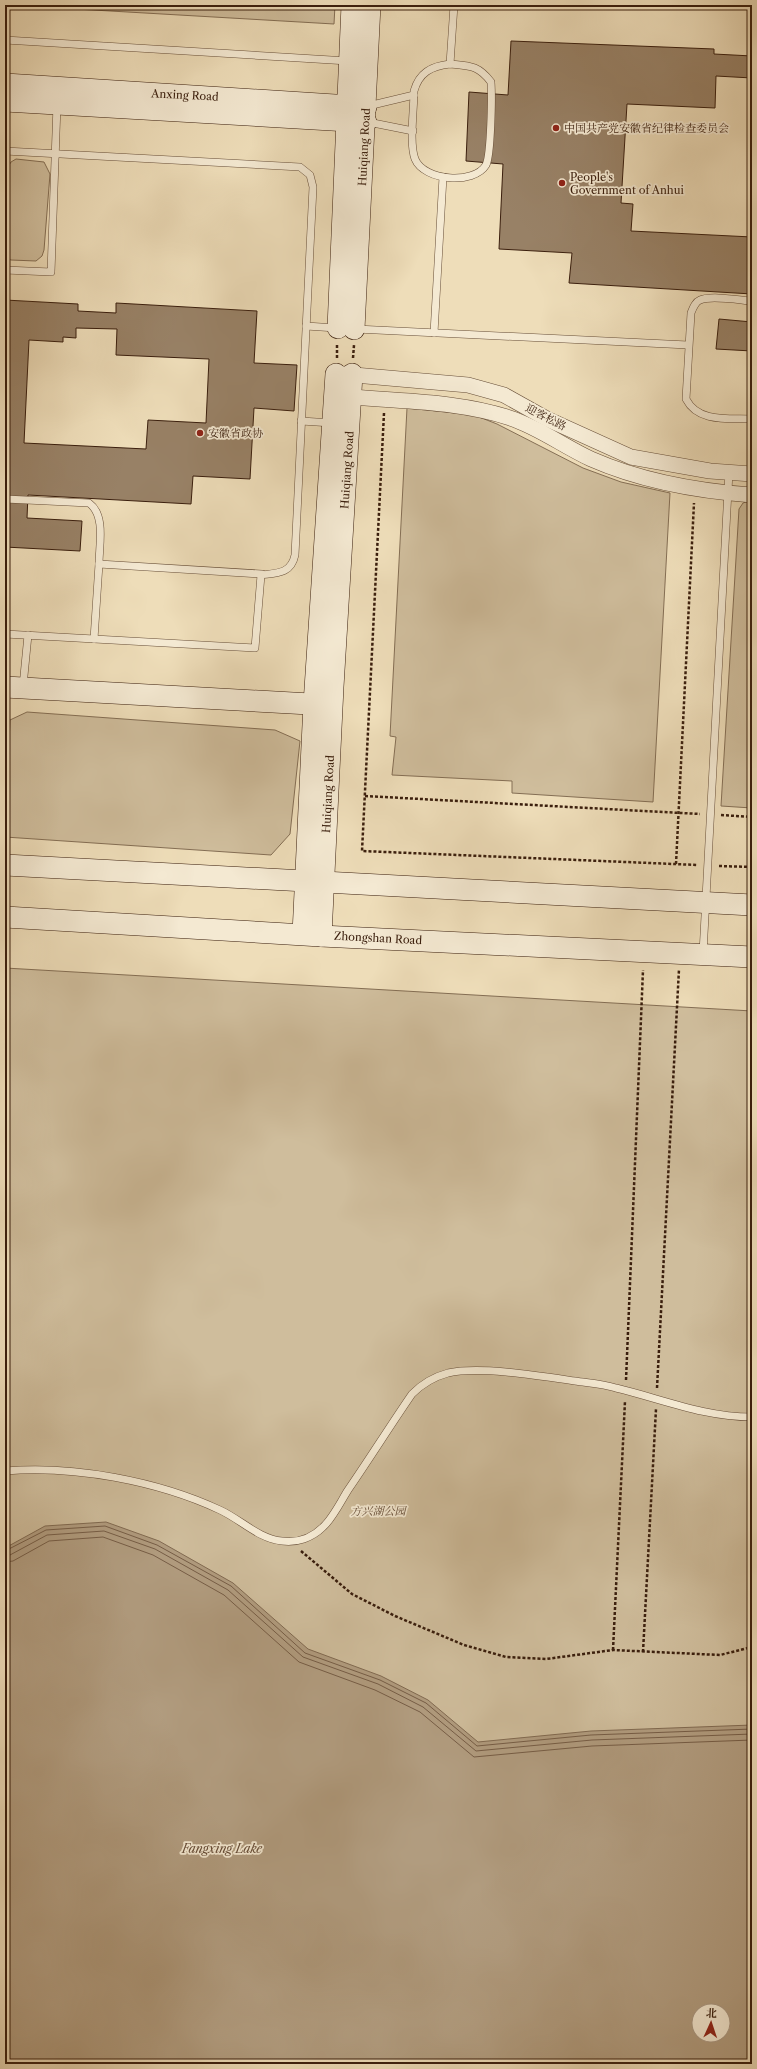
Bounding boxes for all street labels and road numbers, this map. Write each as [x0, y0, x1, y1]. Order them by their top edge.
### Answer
street label: Anxing Road [150, 86, 219, 104]
street label: Huiqiang Road [355, 107, 373, 186]
street label: 迎客松路 [523, 401, 569, 433]
street label: Huiqiang Road [337, 430, 357, 509]
street label: Huiqiang Road [319, 754, 337, 833]
street label: Zhongshan Road [334, 929, 423, 947]

